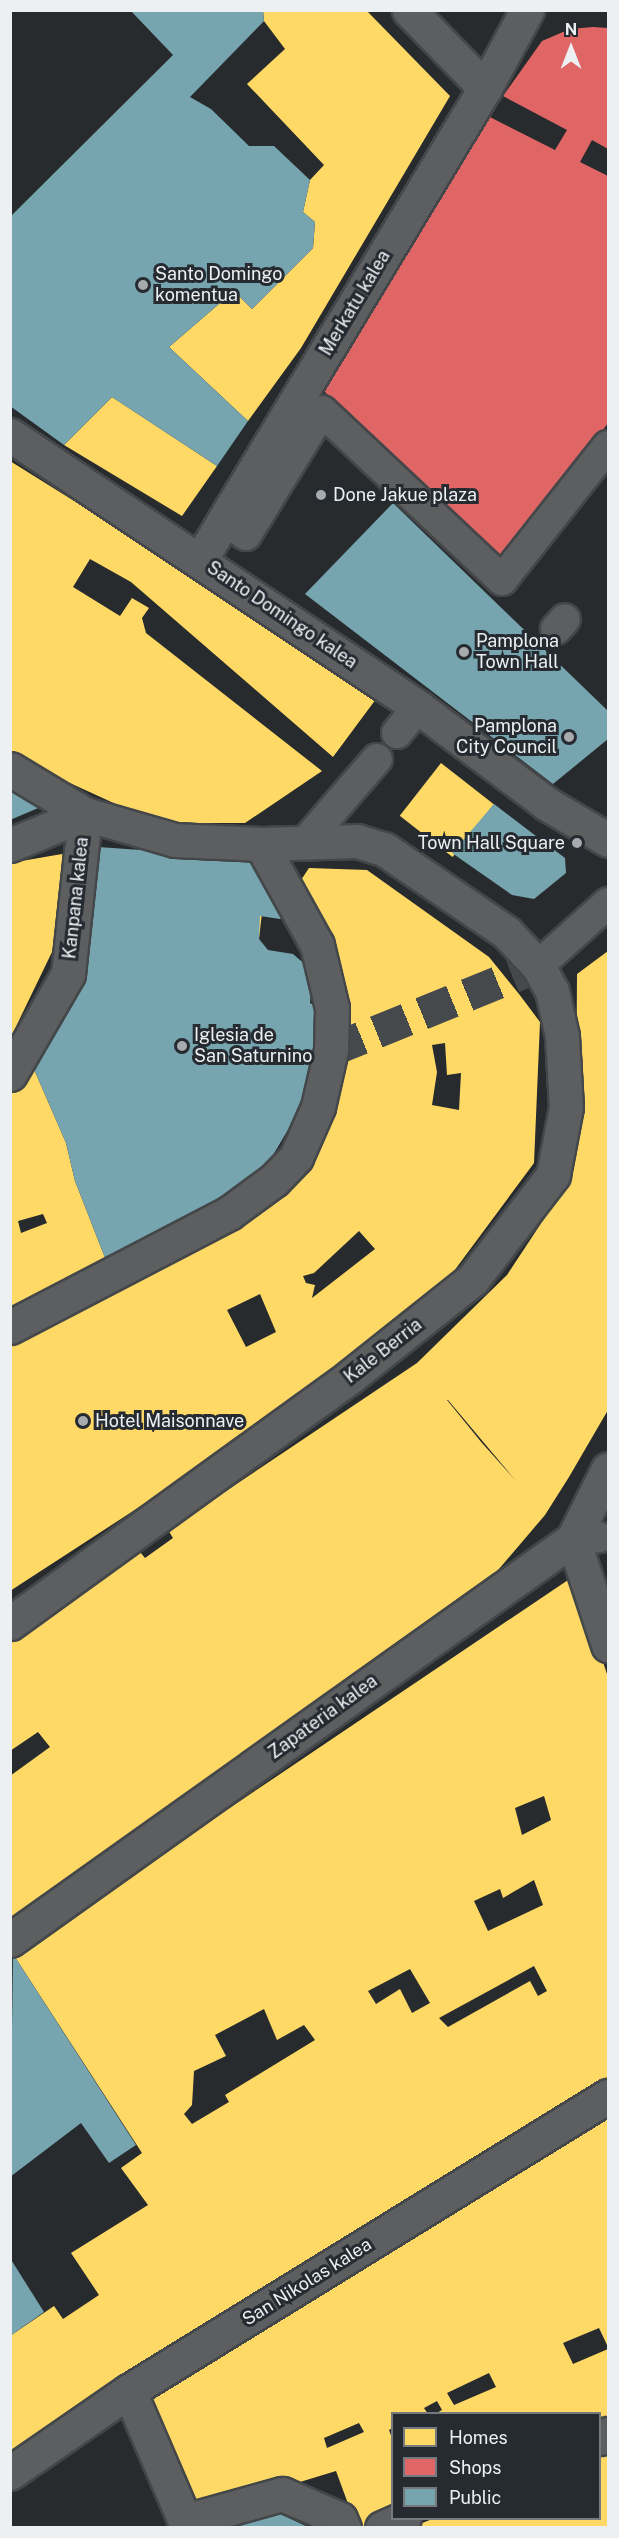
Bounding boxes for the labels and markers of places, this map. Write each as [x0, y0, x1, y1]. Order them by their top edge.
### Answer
place label: Santo Domingo komentua [155, 264, 283, 306]
marker: Santo Domingo komentua [136, 278, 150, 292]
place label: Done Jakue plaza [333, 484, 477, 506]
marker: Done Jakue plaza [314, 488, 328, 502]
place label: Pamplona Town Hall [476, 631, 559, 674]
marker: Pamplona Town Hall [457, 645, 471, 659]
place label: Pamplona City Council [456, 716, 557, 758]
marker: Pamplona City Council [562, 730, 576, 744]
place label: Town Hall Square [418, 832, 565, 854]
marker: Town Hall Square [570, 836, 584, 850]
place label: Iglesia de San Saturnino [194, 1025, 312, 1068]
marker: Iglesia de San Saturnino [175, 1039, 189, 1053]
place label: Hotel Maisonnave [95, 1410, 244, 1432]
marker: Hotel Maisonnave [76, 1414, 90, 1428]

